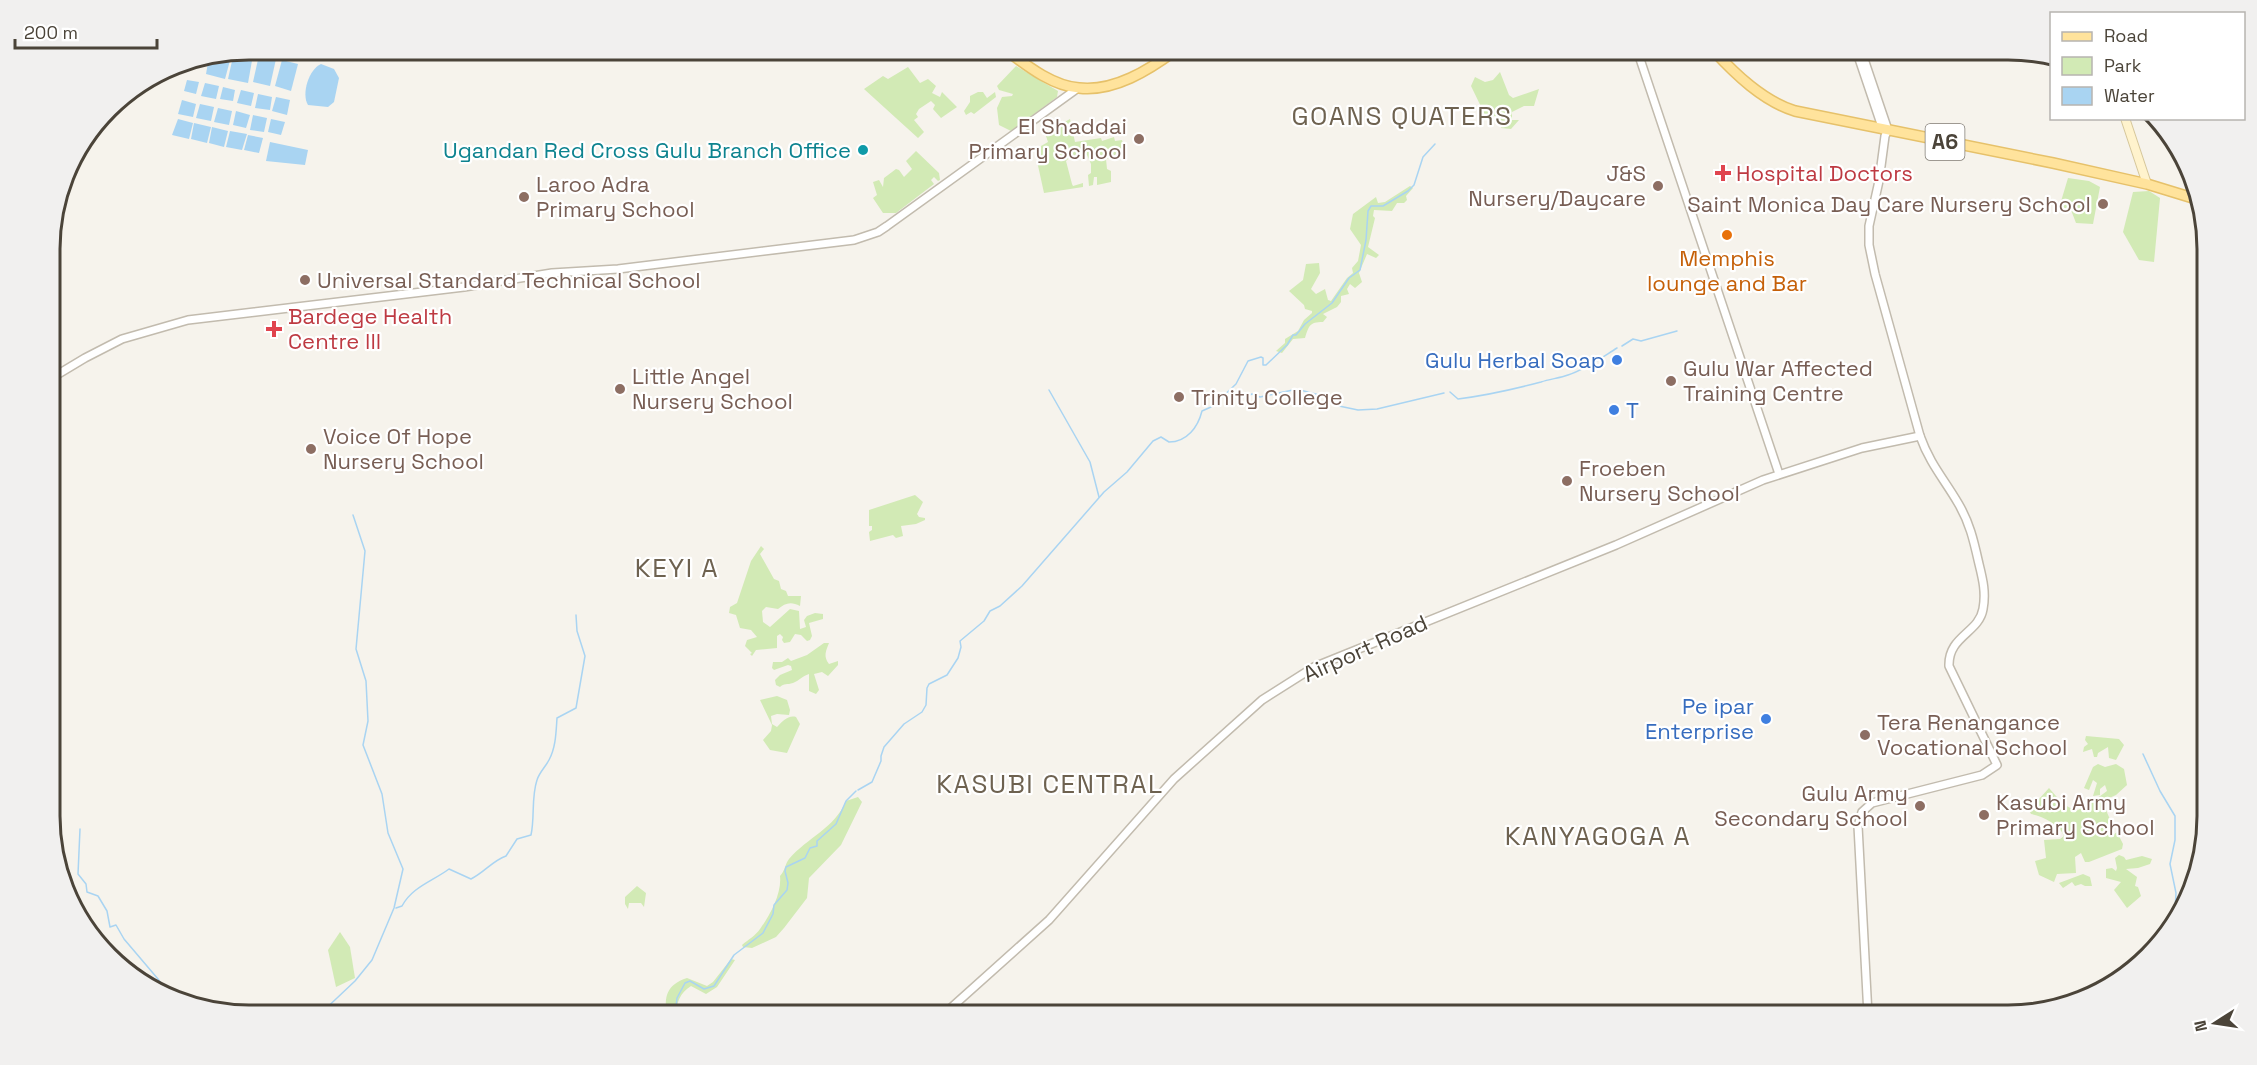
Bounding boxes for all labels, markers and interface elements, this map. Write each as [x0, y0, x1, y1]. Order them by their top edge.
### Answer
scale bar [15, 12, 158, 50]
legend [2050, 12, 2245, 120]
text: 200 m [24, 21, 78, 44]
text: Road [2104, 24, 2148, 47]
text: Park [2104, 54, 2142, 77]
text: Water [2104, 84, 2155, 107]
district label: GOANS QUATERS [1291, 99, 1513, 133]
place label: El Shaddai Primary School [968, 112, 1127, 165]
road number: A6 [1926, 124, 1964, 160]
marker: El Shaddai Primary School [1132, 132, 1146, 146]
place label: Ugandan Red Cross Gulu Branch Office [443, 136, 851, 164]
marker: Ugandan Red Cross Gulu Branch Office [856, 143, 870, 157]
place label: J&S Nursery/Daycare [1468, 159, 1646, 212]
place label: Hospital Doctors [1736, 159, 1913, 187]
marker: Hospital Doctors [1714, 164, 1732, 182]
place label: Laroo Adra Primary School [536, 170, 695, 223]
marker: J&S Nursery/Daycare [1651, 179, 1665, 193]
marker: Laroo Adra Primary School [517, 190, 531, 204]
place label: Saint Monica Day Care Nursery School [1687, 190, 2091, 218]
marker: Saint Monica Day Care Nursery School [2096, 197, 2110, 211]
marker: Memphis lounge and Bar [1720, 228, 1734, 242]
place label: Memphis lounge and Bar [1647, 244, 1807, 297]
place label: Universal Standard Technical School [317, 266, 701, 294]
marker: Universal Standard Technical School [298, 273, 312, 287]
place label: Bardege Health Centre lll [288, 302, 452, 355]
marker: Bardege Health Centre lll [265, 320, 283, 338]
place label: Gulu Herbal Soap [1425, 346, 1605, 374]
marker: Gulu Herbal Soap [1610, 353, 1624, 367]
place label: Gulu War Affected Training Centre [1683, 354, 1873, 407]
place label: Little Angel Nursery School [632, 362, 793, 415]
marker: Gulu War Affected Training Centre [1664, 374, 1678, 388]
marker: Little Angel Nursery School [613, 382, 627, 396]
place label: Trinity College [1191, 383, 1343, 411]
marker: Trinity College [1172, 390, 1186, 404]
place label: T [1626, 396, 1639, 424]
marker: T [1607, 403, 1621, 417]
place label: Voice Of Hope Nursery School [323, 422, 484, 475]
marker: Voice Of Hope Nursery School [304, 442, 318, 456]
place label: Froeben Nursery School [1579, 454, 1740, 507]
marker: Froeben Nursery School [1560, 474, 1574, 488]
district label: KEYI A [635, 551, 719, 585]
street label: Airport Road [1298, 608, 1432, 688]
place label: Pe ipar Enterprise [1645, 692, 1754, 745]
place label: Tera Renangance Vocational School [1877, 708, 2068, 761]
marker: Pe ipar Enterprise [1759, 712, 1773, 726]
marker: Tera Renangance Vocational School [1858, 728, 1872, 742]
district label: KASUBI CENTRAL [936, 767, 1164, 801]
place label: Gulu Army Secondary School [1714, 779, 1908, 832]
place label: Kasubi Army Primary School [1996, 788, 2155, 841]
marker: Gulu Army Secondary School [1913, 799, 1927, 813]
marker: Kasubi Army Primary School [1977, 808, 1991, 822]
district label: KANYAGOGA A [1505, 819, 1691, 853]
north arrow [2185, 993, 2245, 1053]
text: N [2189, 1019, 2212, 1033]

